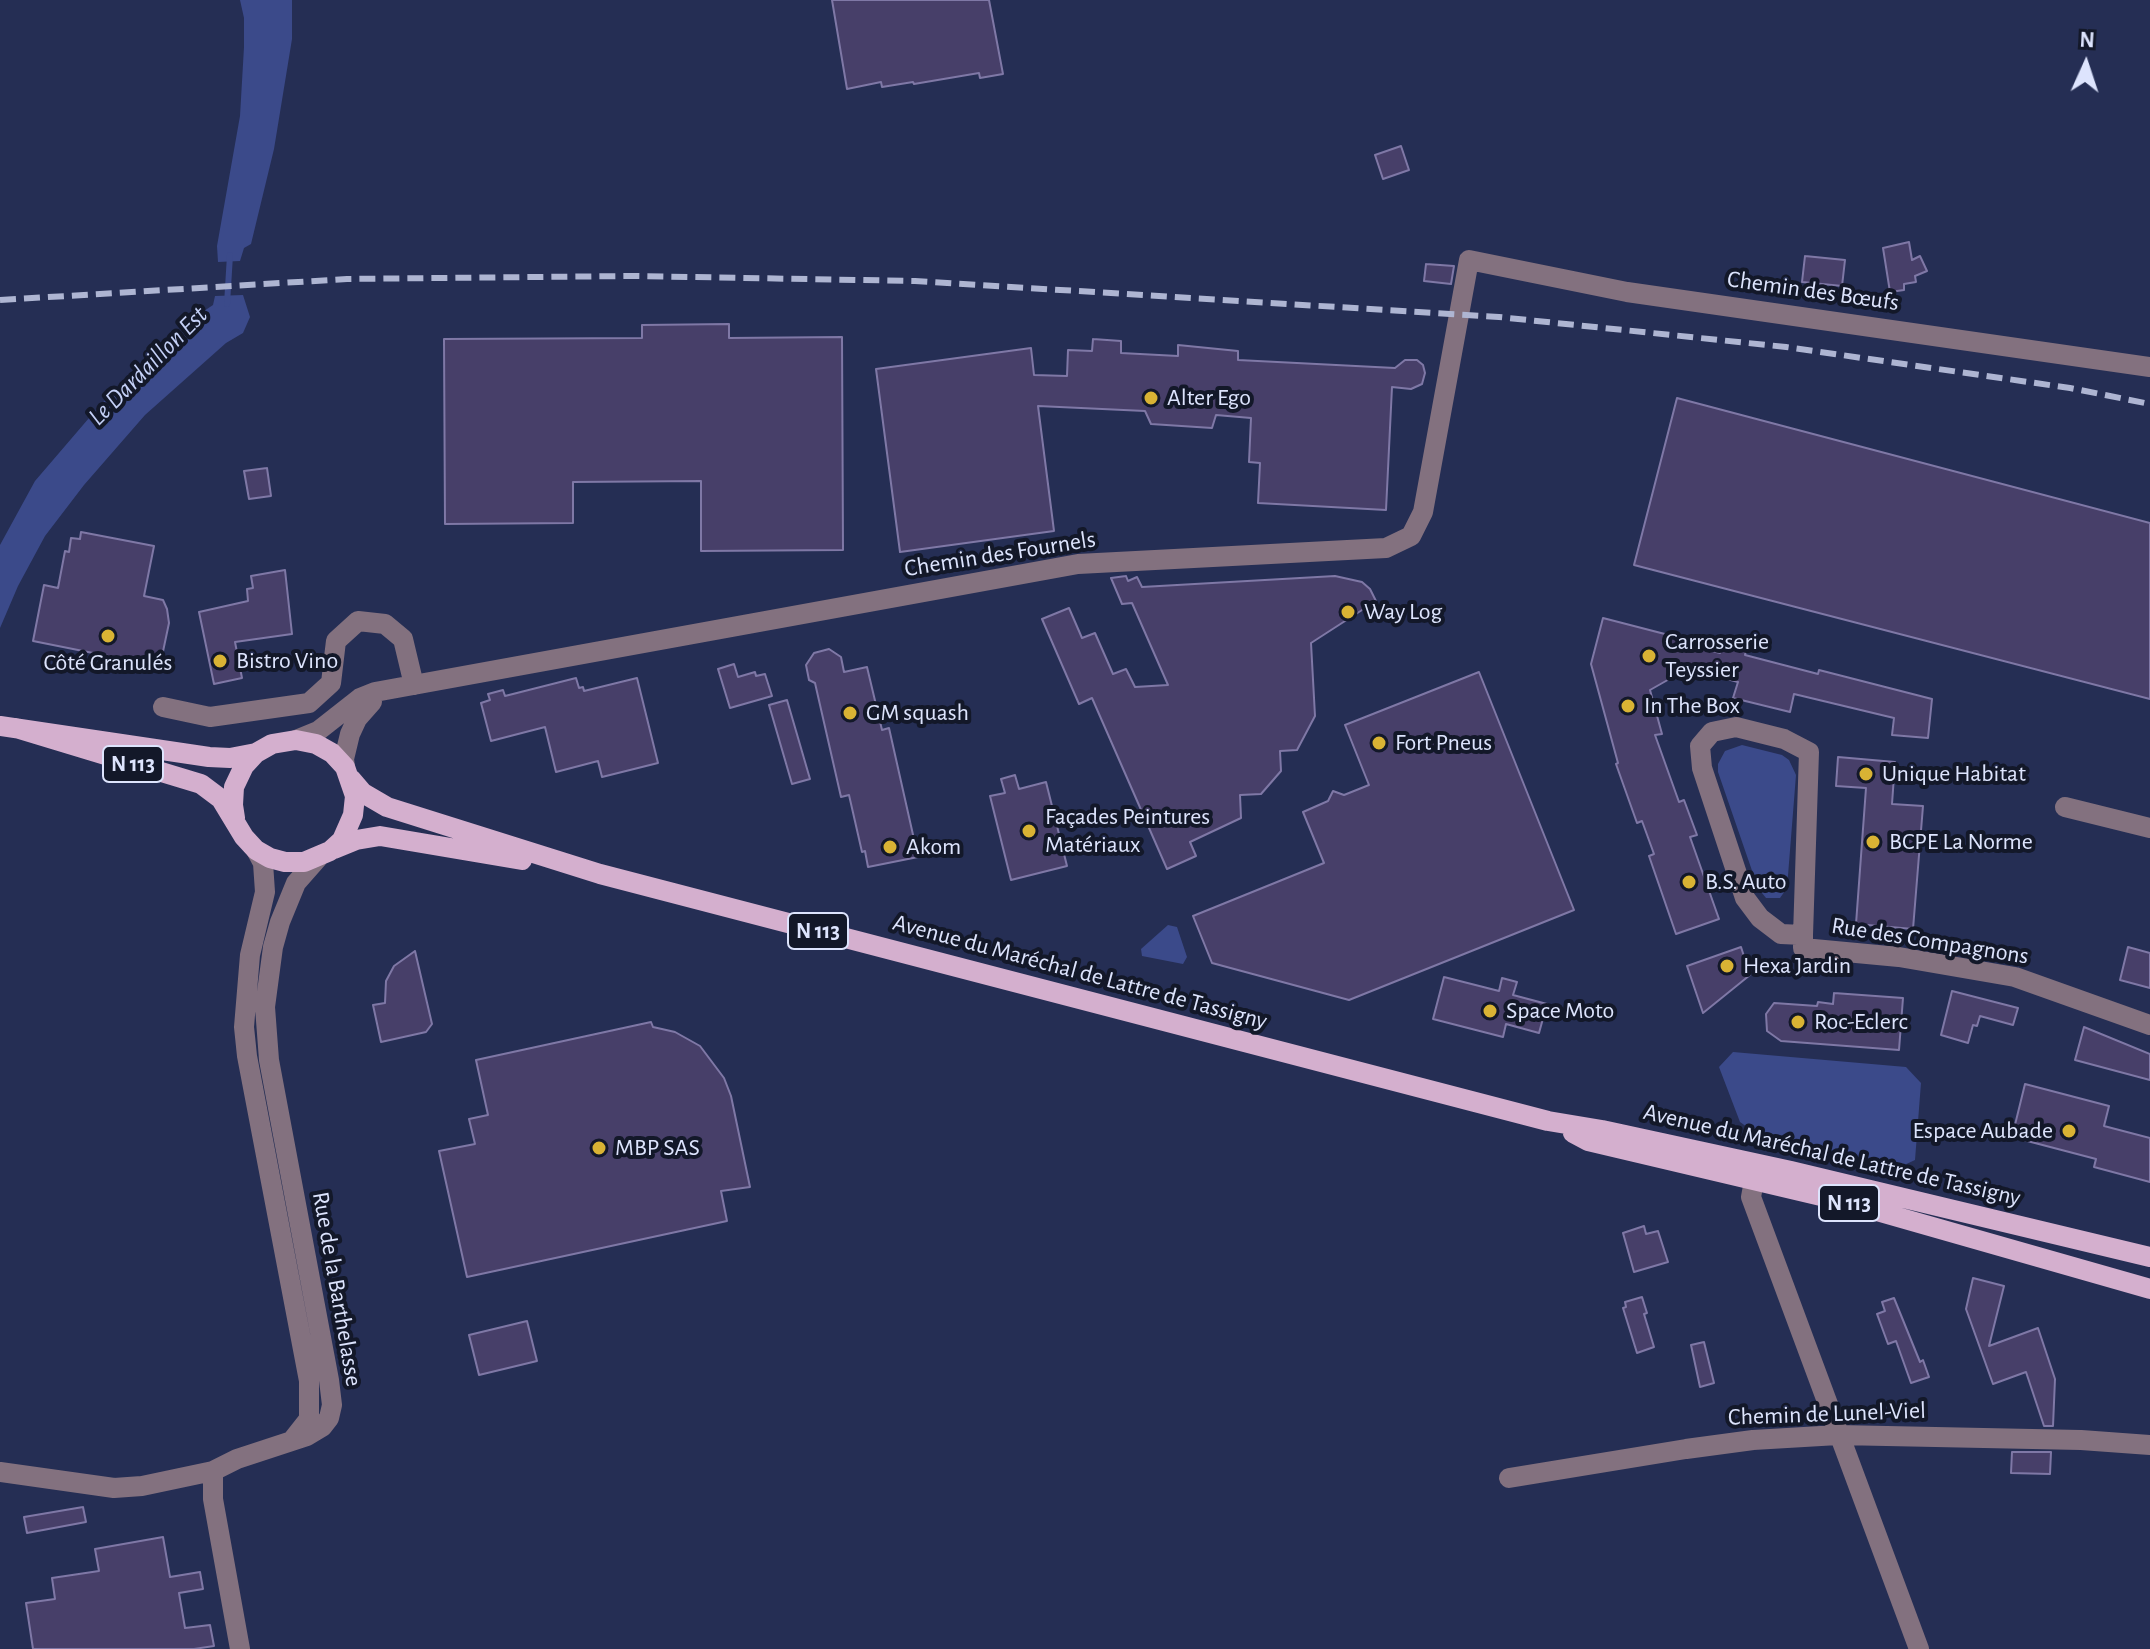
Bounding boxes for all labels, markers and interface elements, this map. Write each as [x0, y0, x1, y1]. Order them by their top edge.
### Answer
north arrow [2046, 24, 2126, 104]
text: N [2079, 29, 2095, 51]
street label: Chemin des Bœufs [1725, 265, 1901, 317]
water label: Le Dardaillon Est [82, 300, 214, 432]
place label: Alter Ego [1167, 384, 1251, 412]
marker: Alter Ego [1142, 389, 1160, 407]
street label: Chemin des Fournels [902, 525, 1098, 583]
place label: Way Log [1364, 598, 1442, 626]
marker: Way Log [1339, 603, 1357, 621]
marker: Côté Granulés [99, 627, 117, 645]
place label: Carrosserie Teyssier [1665, 628, 1769, 684]
place label: Bistro Vino [236, 647, 338, 675]
marker: Carrosserie Teyssier [1640, 647, 1658, 665]
place label: Côté Granulés [44, 649, 172, 677]
marker: Bistro Vino [211, 652, 229, 670]
place label: In The Box [1644, 692, 1740, 720]
marker: In The Box [1619, 697, 1637, 715]
place label: GM squash [866, 699, 969, 727]
marker: GM squash [841, 704, 859, 722]
place label: Fort Pneus [1395, 729, 1492, 757]
marker: Fort Pneus [1370, 734, 1388, 752]
road number: N 113 [103, 746, 163, 782]
place label: Unique Habitat [1882, 760, 2026, 788]
marker: Unique Habitat [1857, 765, 1875, 783]
place label: Façades Peintures Matériaux [1045, 803, 1210, 859]
marker: Façades Peintures Matériaux [1020, 822, 1038, 840]
place label: BCPE La Norme [1889, 828, 2033, 856]
place label: Akom [906, 833, 961, 861]
marker: BCPE La Norme [1864, 833, 1882, 851]
marker: Akom [881, 838, 899, 856]
place label: B.S. Auto [1705, 868, 1786, 896]
marker: B.S. Auto [1680, 873, 1698, 891]
street label: Avenue du Maréchal de Lattre de Tassigny [890, 908, 1270, 1036]
street label: Rue des Compagnons [1829, 911, 2031, 971]
road number: N 113 [788, 913, 848, 949]
place label: Hexa Jardin [1743, 952, 1851, 980]
marker: Hexa Jardin [1718, 957, 1736, 975]
place label: Space Moto [1506, 997, 1614, 1025]
marker: Space Moto [1481, 1002, 1499, 1020]
place label: Roc-Eclerc [1814, 1008, 1908, 1036]
marker: Roc-Eclerc [1789, 1013, 1807, 1031]
street label: Avenue du Maréchal de Lattre de Tassigny [1641, 1098, 2023, 1212]
place label: Espace Aubade [1912, 1117, 2053, 1145]
marker: Espace Aubade [2060, 1122, 2078, 1140]
place label: MBP SAS [615, 1134, 700, 1162]
marker: MBP SAS [590, 1139, 608, 1157]
road number: N 113 [1819, 1185, 1879, 1221]
street label: Rue de la Barthelasse [306, 1189, 368, 1389]
street label: Chemin de Lunel-Viel [1728, 1396, 1926, 1432]

